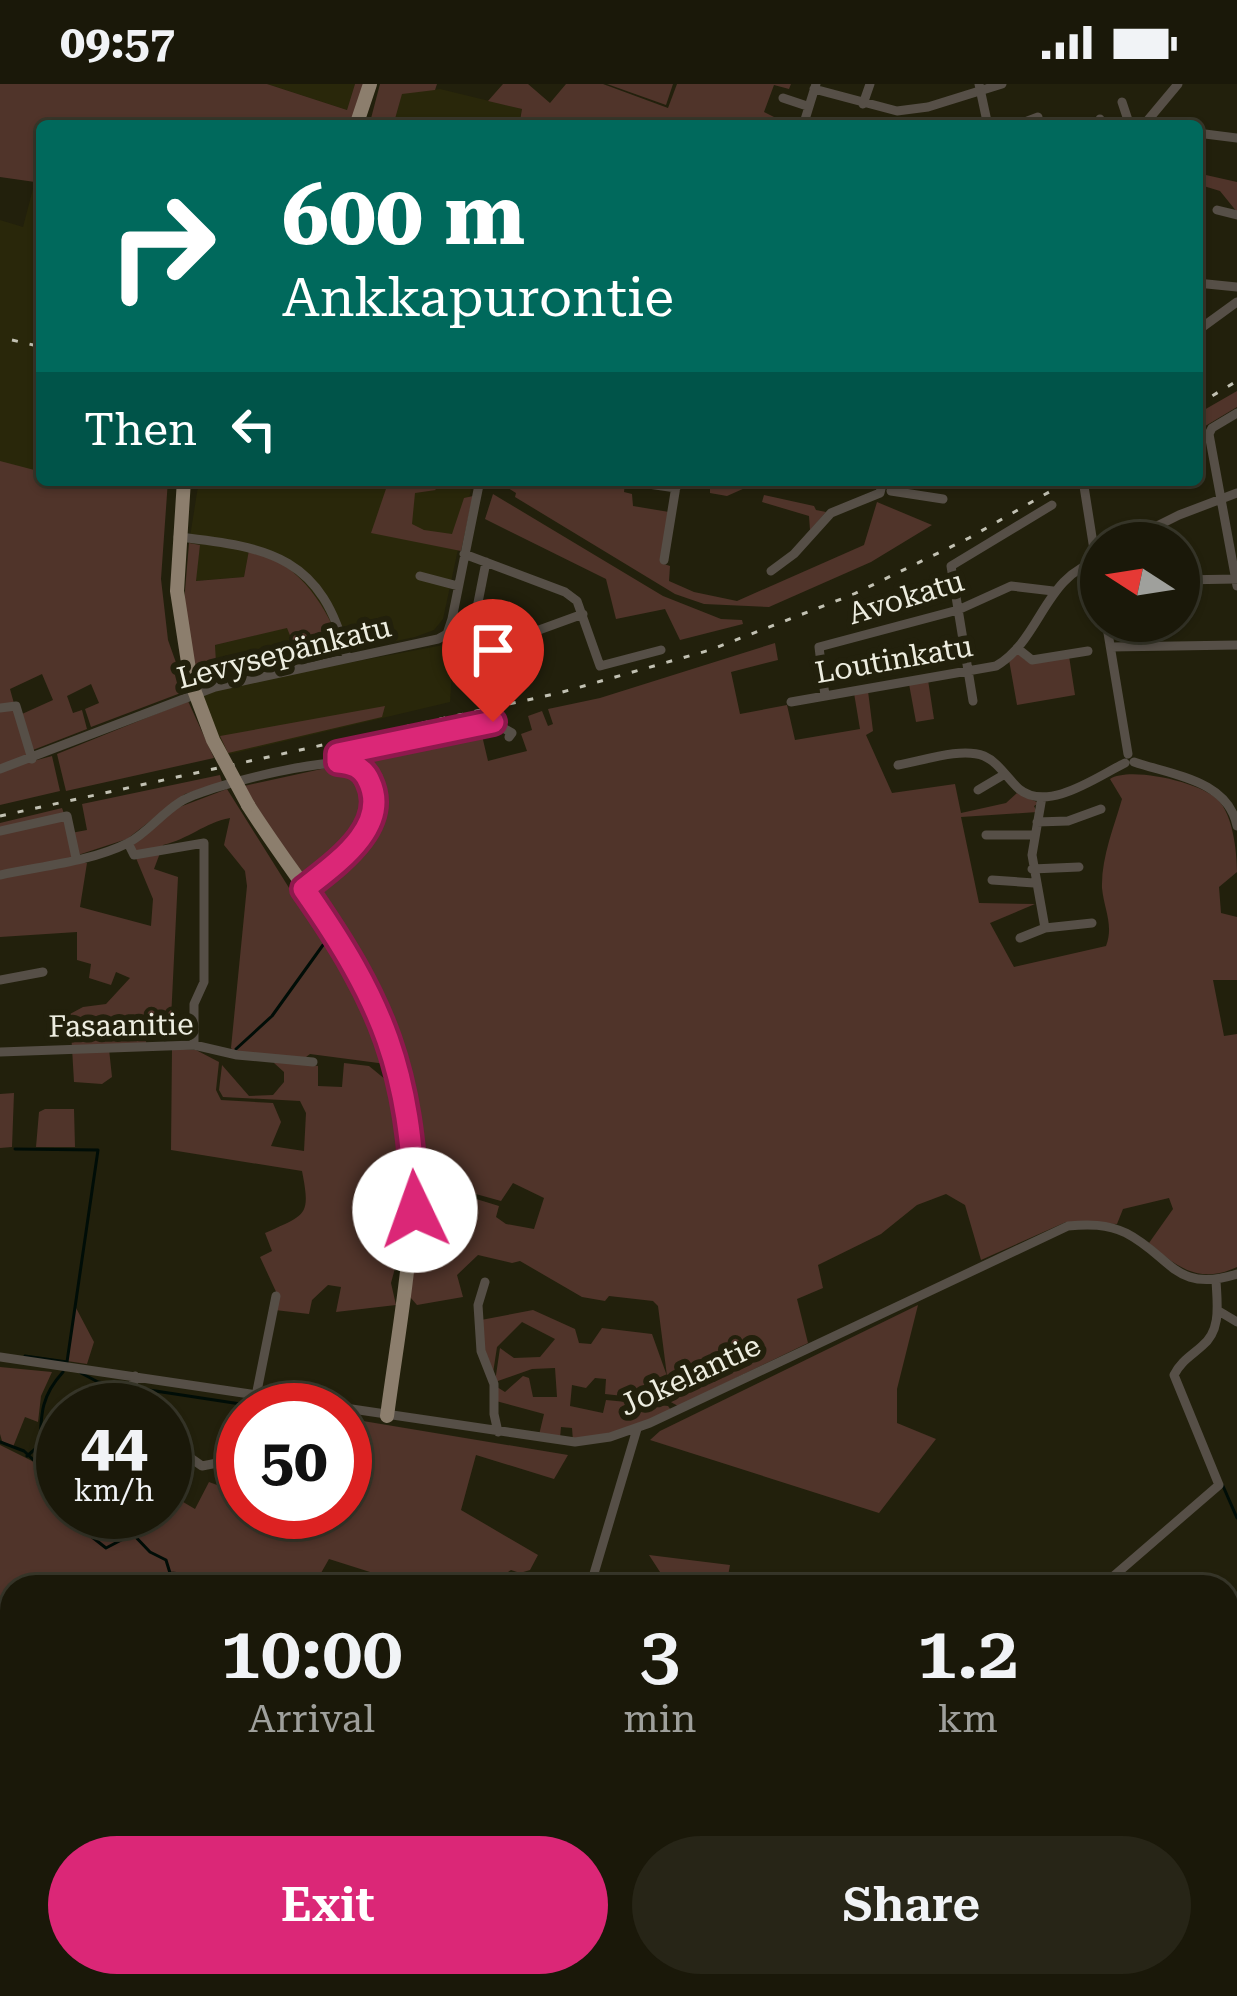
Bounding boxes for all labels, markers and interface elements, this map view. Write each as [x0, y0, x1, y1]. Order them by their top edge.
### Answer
text: 09:57 [60, 16, 175, 69]
text: 600 m [282, 166, 525, 264]
icon: right [84, 168, 240, 324]
text: Ankkapurontie [282, 266, 674, 329]
icon: left [221, 396, 287, 462]
text: Then [84, 403, 197, 456]
north arrow [1080, 522, 1200, 642]
map controls [1080, 522, 1200, 642]
street label: Avokatu [844, 563, 968, 631]
pin [442, 599, 544, 722]
street label: Levysepänkatu [173, 608, 395, 696]
icon: arrive [460, 617, 526, 683]
street label: Loutinkatu [812, 628, 976, 690]
street label: Fasaanitie [48, 1006, 194, 1044]
position arrow [352, 1147, 478, 1273]
street label: Jokelantie [614, 1327, 766, 1423]
speed limit sign: 50 [216, 1383, 372, 1539]
text: 44 [80, 1410, 148, 1481]
text: km/h [74, 1473, 154, 1508]
text: 10:00 [220, 1611, 403, 1696]
text: 3 [640, 1611, 680, 1696]
text: 1.2 [917, 1611, 1019, 1696]
text: Arrival [248, 1696, 375, 1742]
text: min [623, 1696, 696, 1742]
text: km [938, 1696, 998, 1742]
button: Exit [48, 1836, 608, 1974]
button: Share [632, 1836, 1191, 1974]

